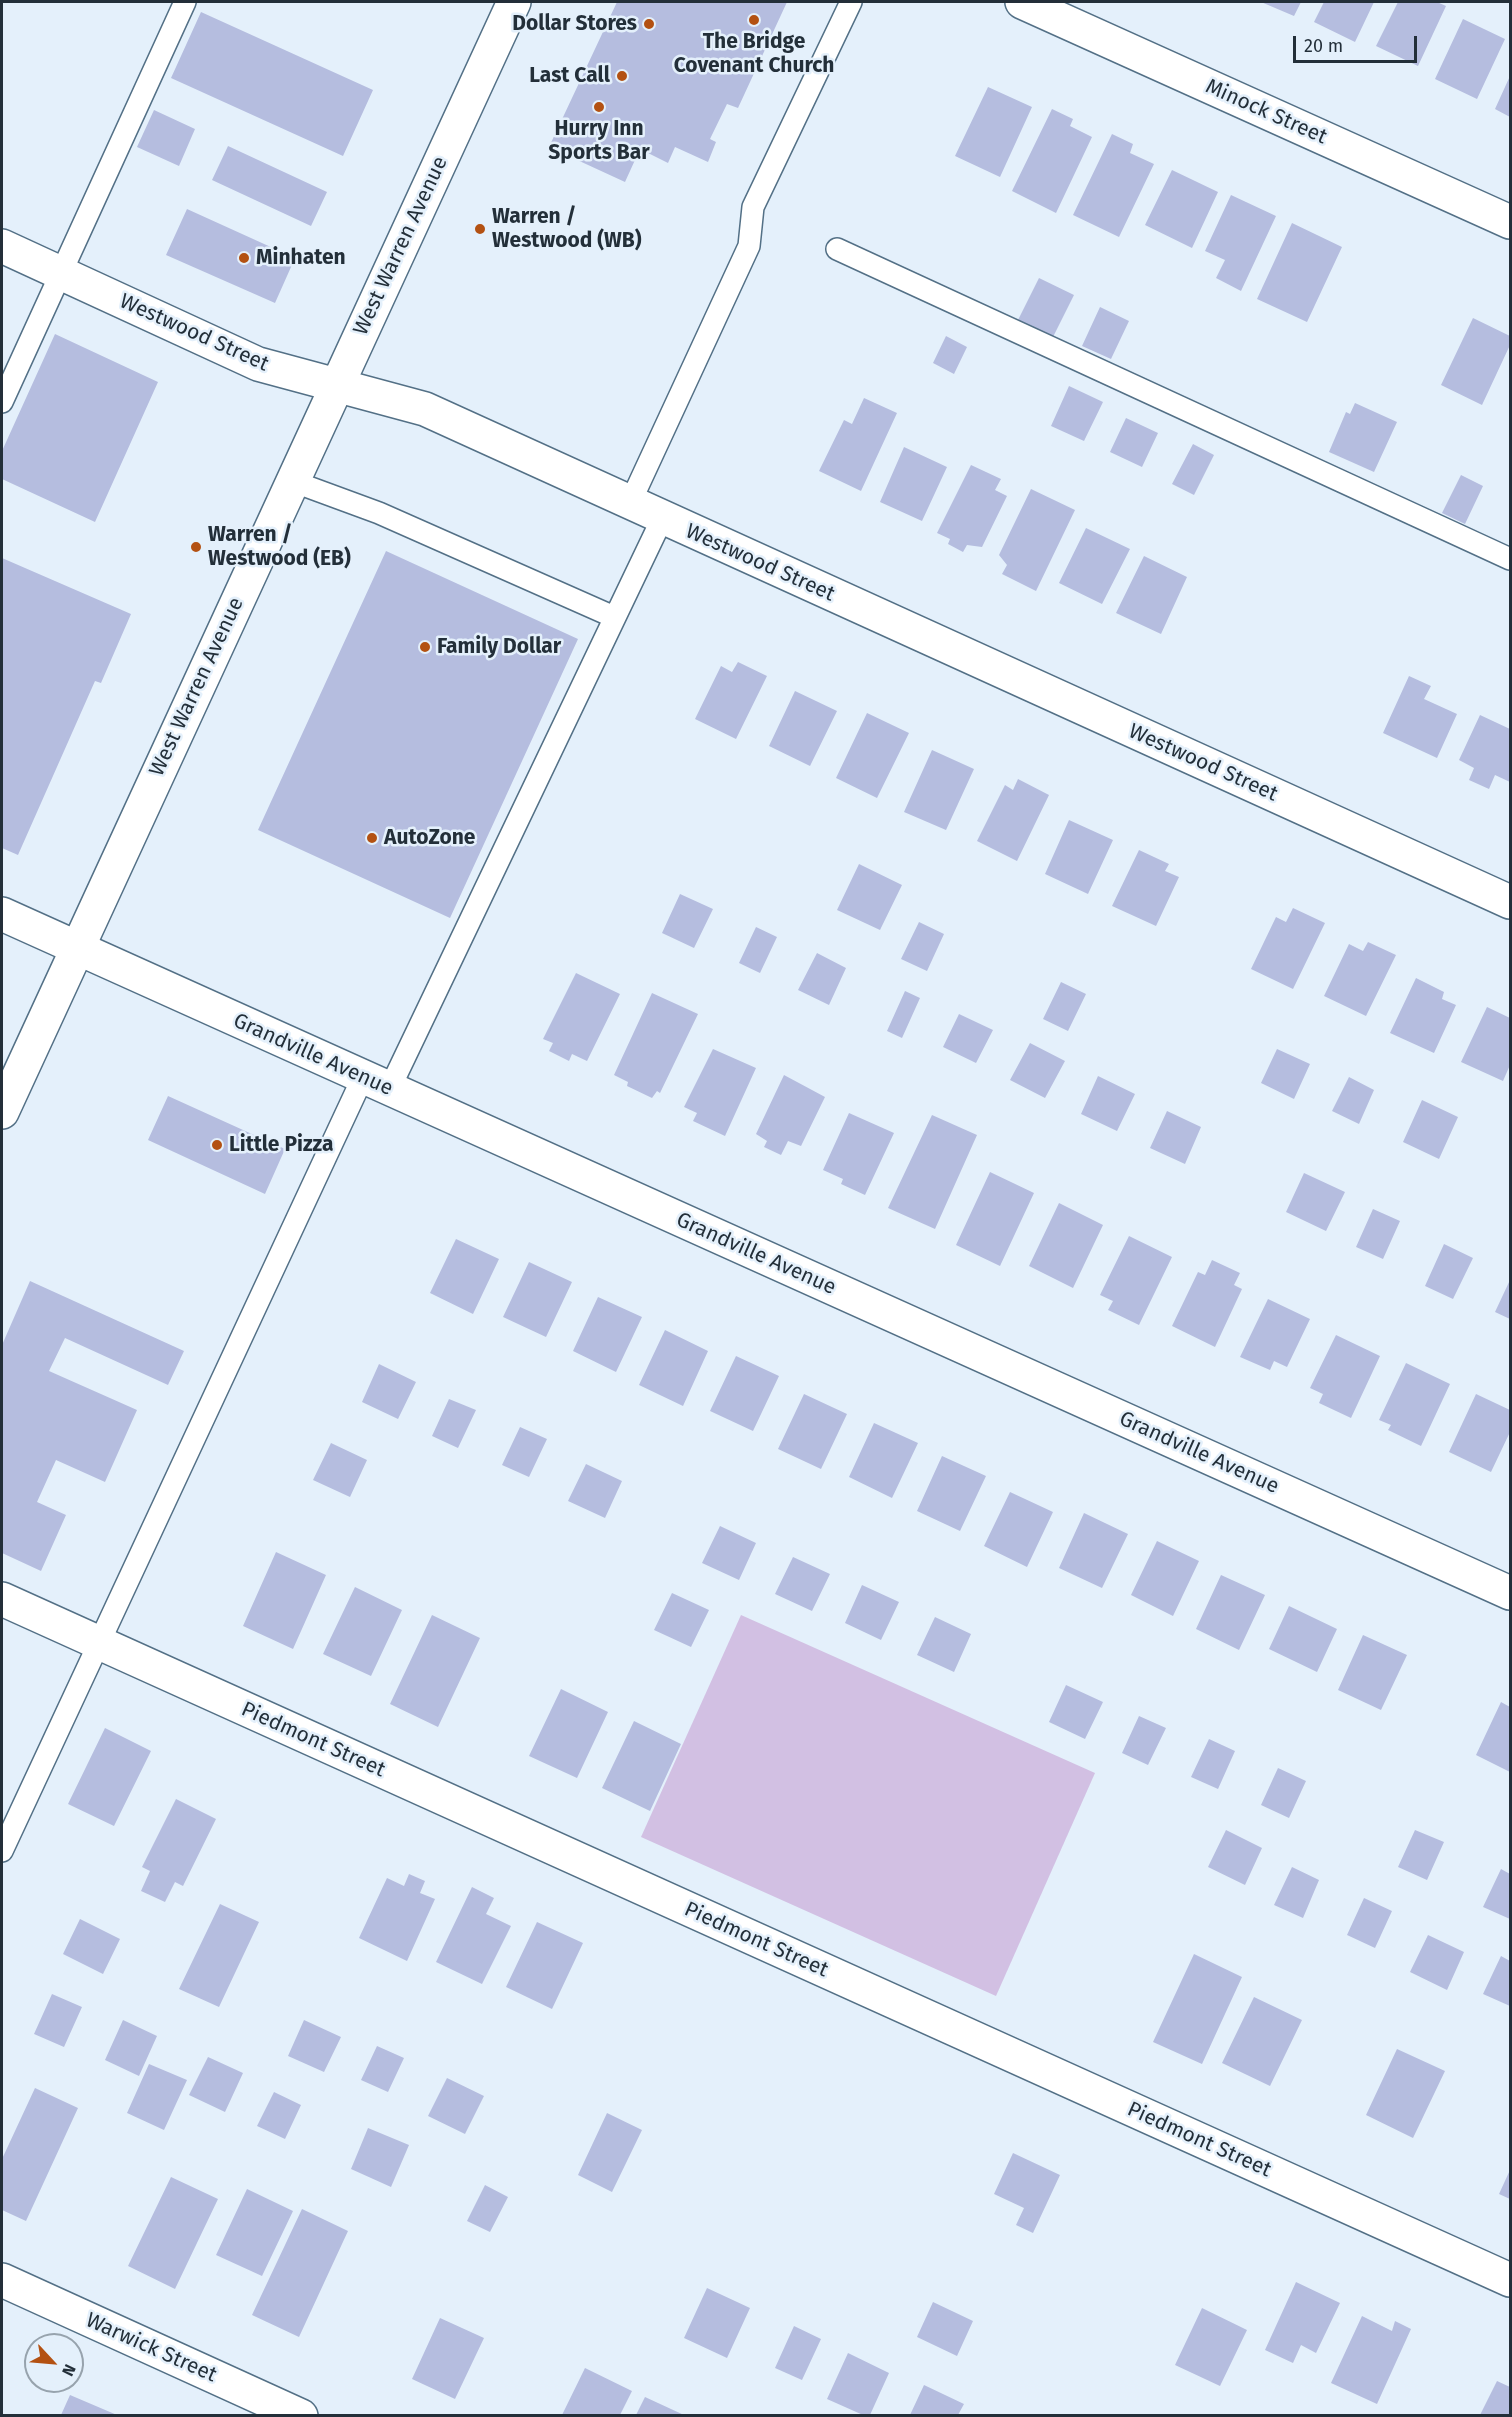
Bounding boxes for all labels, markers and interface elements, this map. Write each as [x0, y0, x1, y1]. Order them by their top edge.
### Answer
place label: Dollar Stores [512, 11, 637, 37]
marker: The Bridge Covenant Church [747, 13, 761, 27]
marker: Dollar Stores [642, 17, 656, 31]
scale bar [1296, 24, 1420, 62]
place label: The Bridge Covenant Church [674, 29, 834, 79]
text: 20 m [1304, 35, 1343, 57]
place label: Last Call [529, 63, 610, 89]
marker: Last Call [615, 69, 629, 83]
street label: Minock Street [1201, 74, 1331, 150]
marker: Hurry Inn Sports Bar [592, 100, 606, 114]
place label: Hurry Inn Sports Bar [548, 116, 650, 166]
street label: West Warren Avenue [349, 153, 453, 339]
place label: Warren / Westwood (WB) [492, 204, 642, 254]
marker: Warren / Westwood (WB) [473, 222, 487, 236]
place label: Minhaten [256, 245, 346, 271]
marker: Minhaten [237, 251, 251, 265]
street label: Westwood Street [115, 289, 273, 377]
street label: Westwood Street [681, 519, 839, 607]
place label: Warren / Westwood (EB) [208, 522, 351, 572]
marker: Warren / Westwood (EB) [189, 540, 203, 554]
street label: West Warren Avenue [145, 594, 249, 780]
place label: Family Dollar [437, 634, 561, 660]
marker: Family Dollar [418, 640, 432, 654]
street label: Westwood Street [1124, 719, 1282, 807]
place label: AutoZone [384, 825, 475, 851]
marker: AutoZone [365, 831, 379, 845]
street label: Grandville Avenue [229, 1008, 397, 1102]
place label: Little Pizza [229, 1132, 333, 1158]
marker: Little Pizza [210, 1138, 224, 1152]
street label: Grandville Avenue [672, 1207, 840, 1301]
street label: Grandville Avenue [1115, 1406, 1283, 1500]
street label: Piedmont Street [237, 1697, 389, 1783]
street label: Piedmont Street [680, 1897, 832, 1983]
street label: Piedmont Street [1123, 2097, 1275, 2183]
street label: Warwick Street [82, 2308, 220, 2388]
north arrow [24, 2333, 84, 2393]
text: N [58, 2361, 80, 2379]

